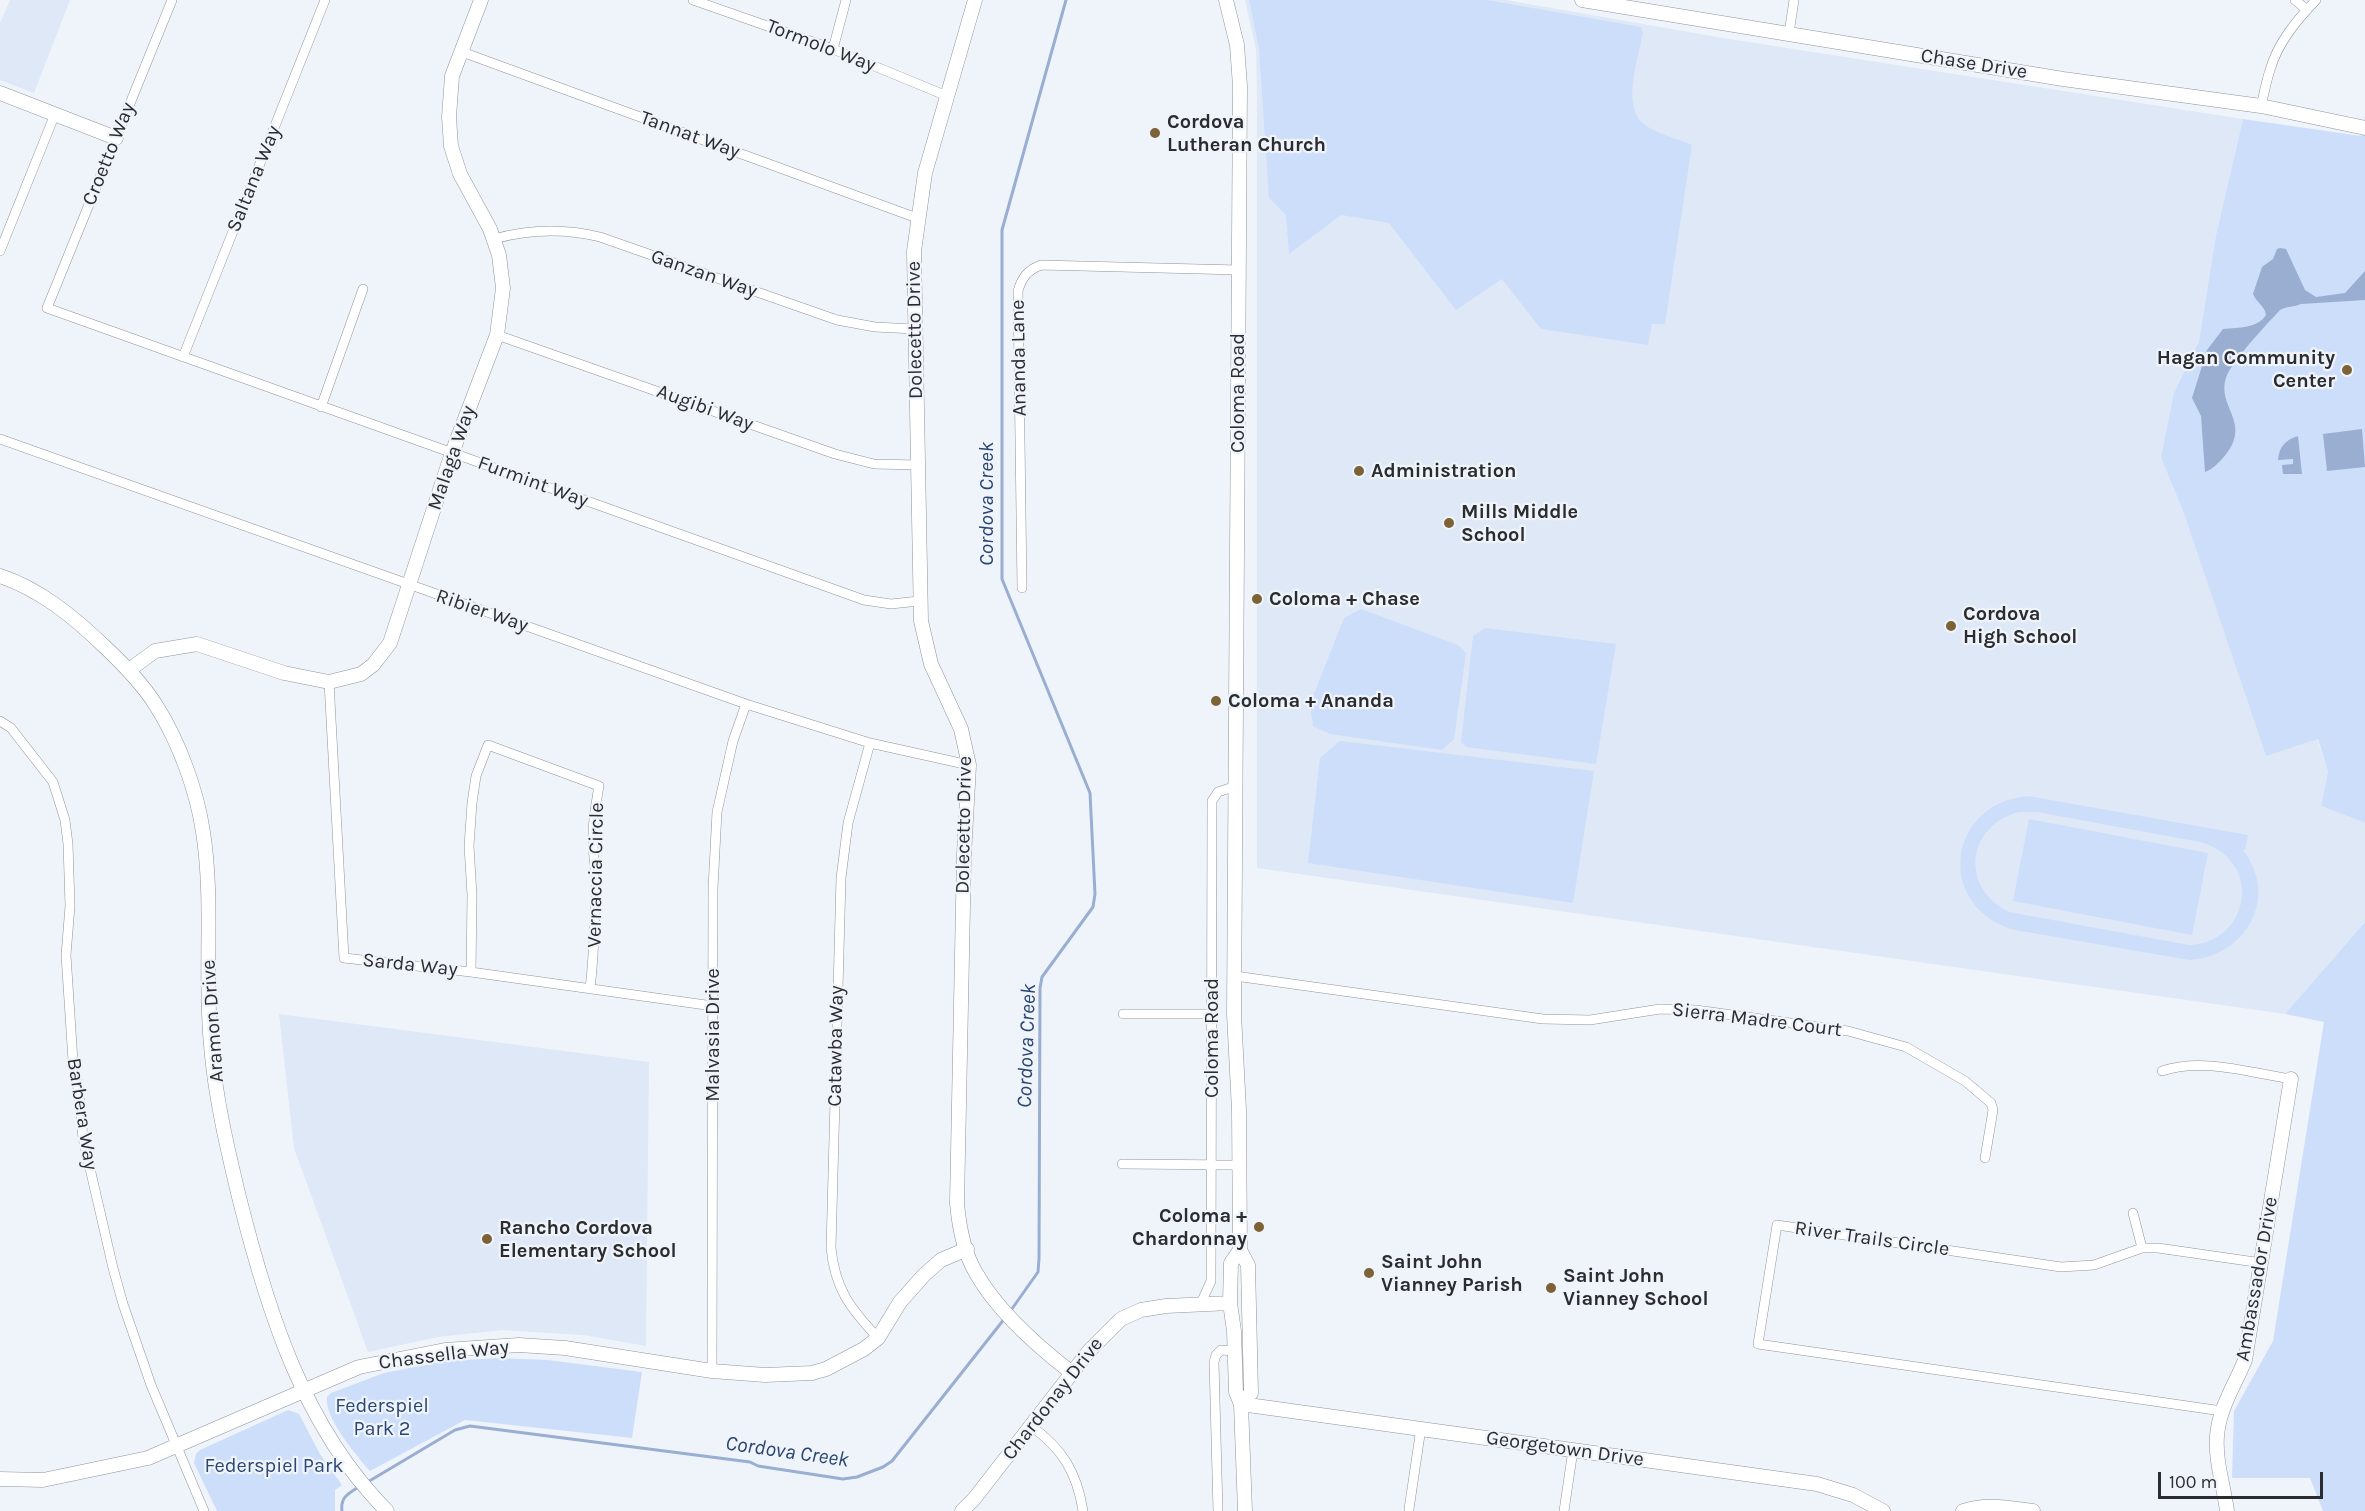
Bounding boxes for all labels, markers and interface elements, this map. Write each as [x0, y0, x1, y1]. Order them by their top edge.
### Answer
street label: Tormolo Way [763, 14, 879, 78]
street label: Chase Drive [1919, 44, 2029, 84]
street label: Croetto Way [77, 99, 141, 209]
street label: Tannat Way [637, 106, 743, 164]
place label: Cordova Lutheran Church [1167, 110, 1326, 157]
street label: Saltana Way [222, 122, 286, 236]
marker: Cordova Lutheran Church [1148, 126, 1162, 140]
street label: Ganzan Way [648, 245, 760, 303]
street label: Dolecetto Drive [902, 261, 928, 399]
street label: Ananda Lane [1006, 299, 1032, 417]
street label: Coloma Road [1226, 333, 1250, 453]
place label: Hagan Community Center [2157, 346, 2335, 393]
marker: Hagan Community Center [2340, 363, 2354, 377]
street label: Augibi Way [653, 379, 757, 437]
street label: Malaga Way [423, 402, 481, 514]
water label: Cordova Creek [974, 442, 1000, 566]
street label: Furmint Way [474, 451, 592, 513]
place label: Administration [1371, 459, 1517, 483]
marker: Administration [1352, 464, 1366, 478]
place label: Mills Middle School [1461, 500, 1578, 547]
marker: Mills Middle School [1442, 516, 1456, 530]
street label: Ribier Way [433, 584, 531, 638]
place label: Coloma + Chase [1269, 587, 1420, 611]
marker: Coloma + Chase [1250, 592, 1264, 606]
place label: Cordova High School [1963, 602, 2077, 649]
marker: Cordova High School [1944, 619, 1958, 633]
place label: Coloma + Ananda [1228, 689, 1394, 713]
marker: Coloma + Ananda [1209, 694, 1223, 708]
street label: Dolecetto Drive [951, 756, 977, 894]
street label: Vernaccia Circle [583, 802, 609, 948]
street label: Sarda Way [361, 948, 459, 982]
street label: Aramon Drive [197, 959, 229, 1083]
street label: Malvasia Drive [701, 968, 725, 1102]
street label: Coloma Road [1200, 978, 1224, 1098]
water label: Cordova Creek [1012, 984, 1042, 1108]
street label: Catawba Way [823, 985, 849, 1107]
street label: Sierra Madre Court [1671, 998, 1843, 1042]
street label: Barbera Way [61, 1056, 103, 1172]
street label: Ambassador Drive [2231, 1195, 2283, 1363]
place label: Coloma + Chardonnay [1132, 1204, 1247, 1251]
place label: Rancho Cordova Elementary School [499, 1216, 677, 1263]
street label: River Trails Circle [1793, 1216, 1951, 1262]
marker: Coloma + Chardonnay [1252, 1220, 1266, 1234]
marker: Rancho Cordova Elementary School [480, 1232, 494, 1246]
place label: Saint John Vianney Parish [1381, 1250, 1523, 1297]
place label: Saint John Vianney School [1563, 1264, 1708, 1311]
marker: Saint John Vianney Parish [1362, 1266, 1376, 1280]
marker: Saint John Vianney School [1544, 1281, 1558, 1295]
street label: Chardonay Drive [998, 1333, 1108, 1465]
street label: Chassella Way [377, 1335, 511, 1375]
park label: Federspiel Park 2 [335, 1394, 429, 1441]
street label: Georgetown Drive [1485, 1426, 1645, 1472]
water label: Cordova Creek [724, 1431, 850, 1473]
park label: Federspiel Park [205, 1454, 343, 1478]
scale bar [2161, 1460, 2326, 1498]
text: 100 m [2169, 1471, 2217, 1493]

